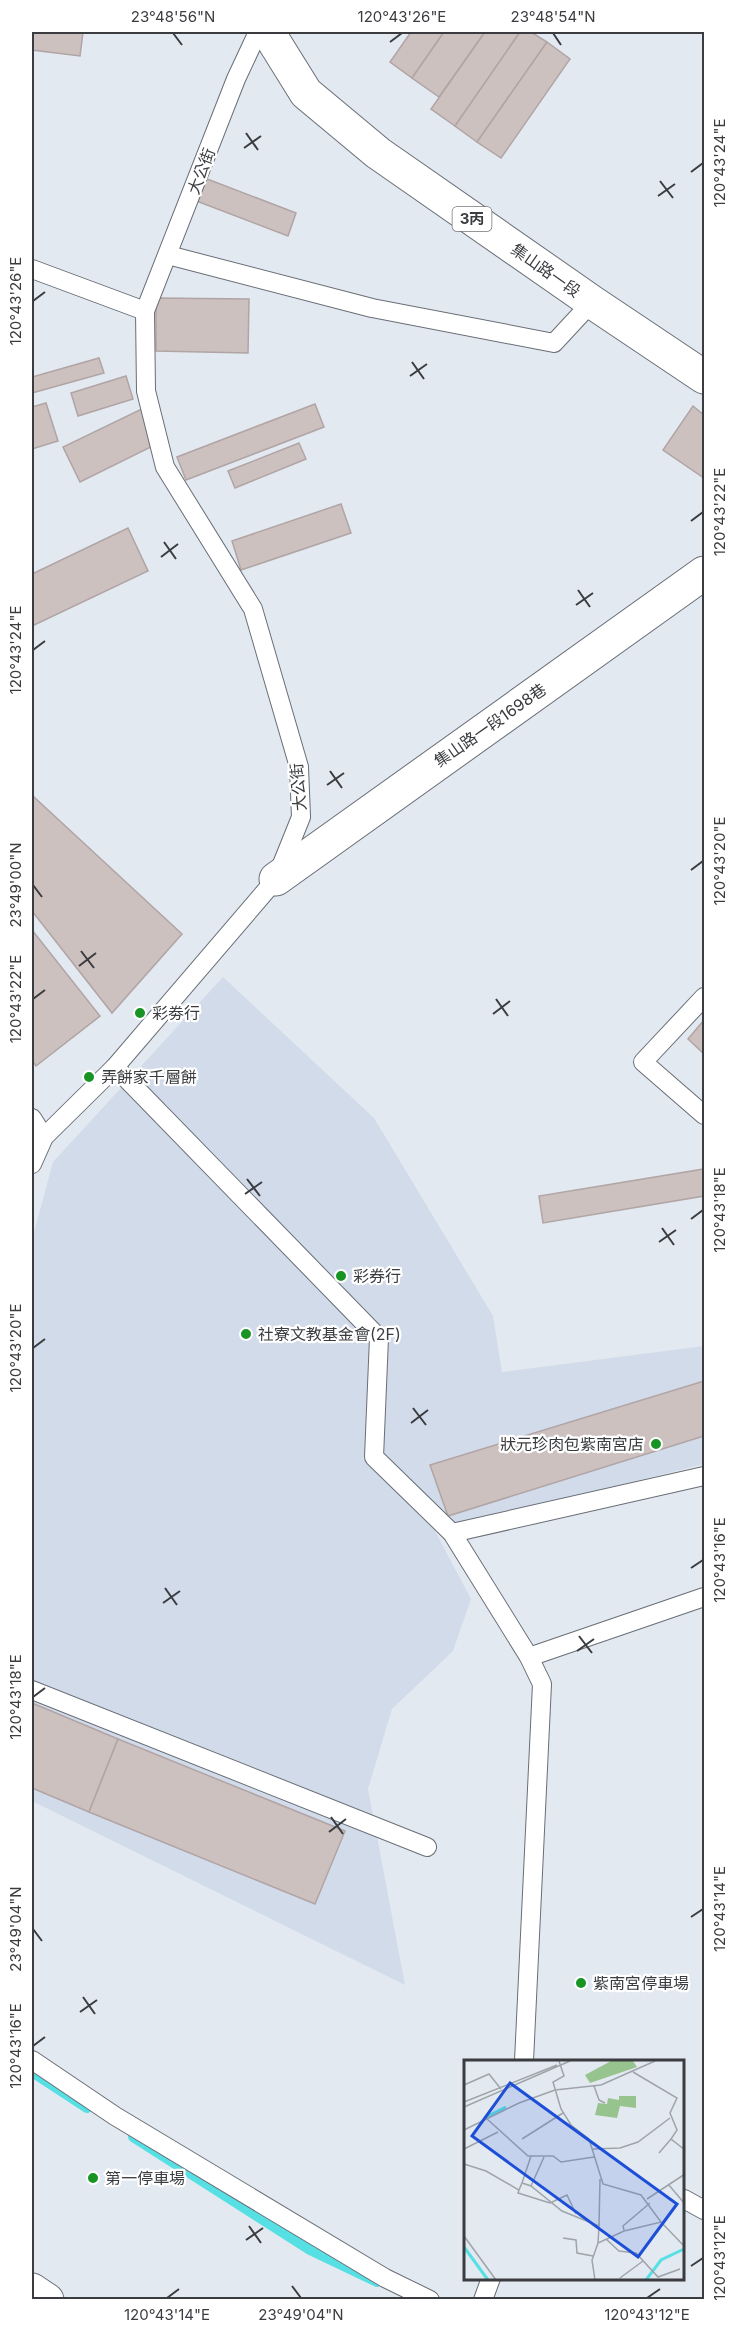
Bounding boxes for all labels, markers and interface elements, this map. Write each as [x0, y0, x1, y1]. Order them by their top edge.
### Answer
text: 23°48'56"N [131, 7, 215, 26]
text: 120°43'26"E [358, 7, 446, 26]
text: 23°48'54"N [511, 7, 595, 26]
text: 120°43'24"E [710, 119, 729, 207]
street label: 大公街 [183, 145, 219, 197]
road number: 3丙 [452, 207, 492, 231]
street label: 集山路一段 [507, 239, 585, 301]
text: 120°43'26"E [6, 257, 25, 345]
text: 120°43'22"E [710, 468, 729, 556]
text: 120°43'24"E [6, 606, 25, 694]
street label: 集山路一段1698巷 [430, 679, 550, 771]
street label: 大公街 [286, 762, 310, 812]
text: 120°43'20"E [710, 817, 729, 905]
text: 23°49'00"N [6, 842, 25, 928]
text: 120°43'22"E [6, 955, 25, 1043]
place label: 彩劵行 [152, 1003, 200, 1023]
marker: 彩劵行 [133, 1006, 147, 1020]
place label: 弄餅家千層餅 [101, 1067, 197, 1087]
marker: 弄餅家千層餅 [82, 1070, 96, 1084]
text: 120°43'18"E [710, 1167, 729, 1253]
place label: 彩券行 [353, 1266, 401, 1286]
marker: 彩券行 [334, 1269, 348, 1283]
text: 120°43'20"E [6, 1304, 25, 1392]
place label: 社寮文教基金會(2F) [258, 1324, 401, 1344]
marker: 社寮文教基金會(2F) [239, 1327, 253, 1341]
place label: 狀元珍肉包紫南宮店 [500, 1434, 644, 1454]
marker: 狀元珍肉包紫南宮店 [649, 1437, 663, 1451]
text: 120°43'16"E [710, 1517, 729, 1603]
text: 120°43'18"E [6, 1654, 25, 1740]
text: 120°43'14"E [710, 1866, 729, 1952]
text: 23°49'04"N [6, 1886, 25, 1972]
place label: 紫南宮停車場 [593, 1973, 689, 1993]
marker: 紫南宮停車場 [574, 1976, 588, 1990]
text: 120°43'16"E [6, 2003, 25, 2089]
inset map [464, 2060, 685, 2280]
place label: 第一停車場 [105, 2168, 185, 2188]
marker: 第一停車場 [86, 2171, 100, 2185]
text: 120°43'12"E [710, 2215, 729, 2301]
text: 120°43'14"E [124, 2305, 210, 2324]
text: 23°49'04"N [258, 2305, 344, 2324]
text: 120°43'12"E [604, 2305, 690, 2324]

